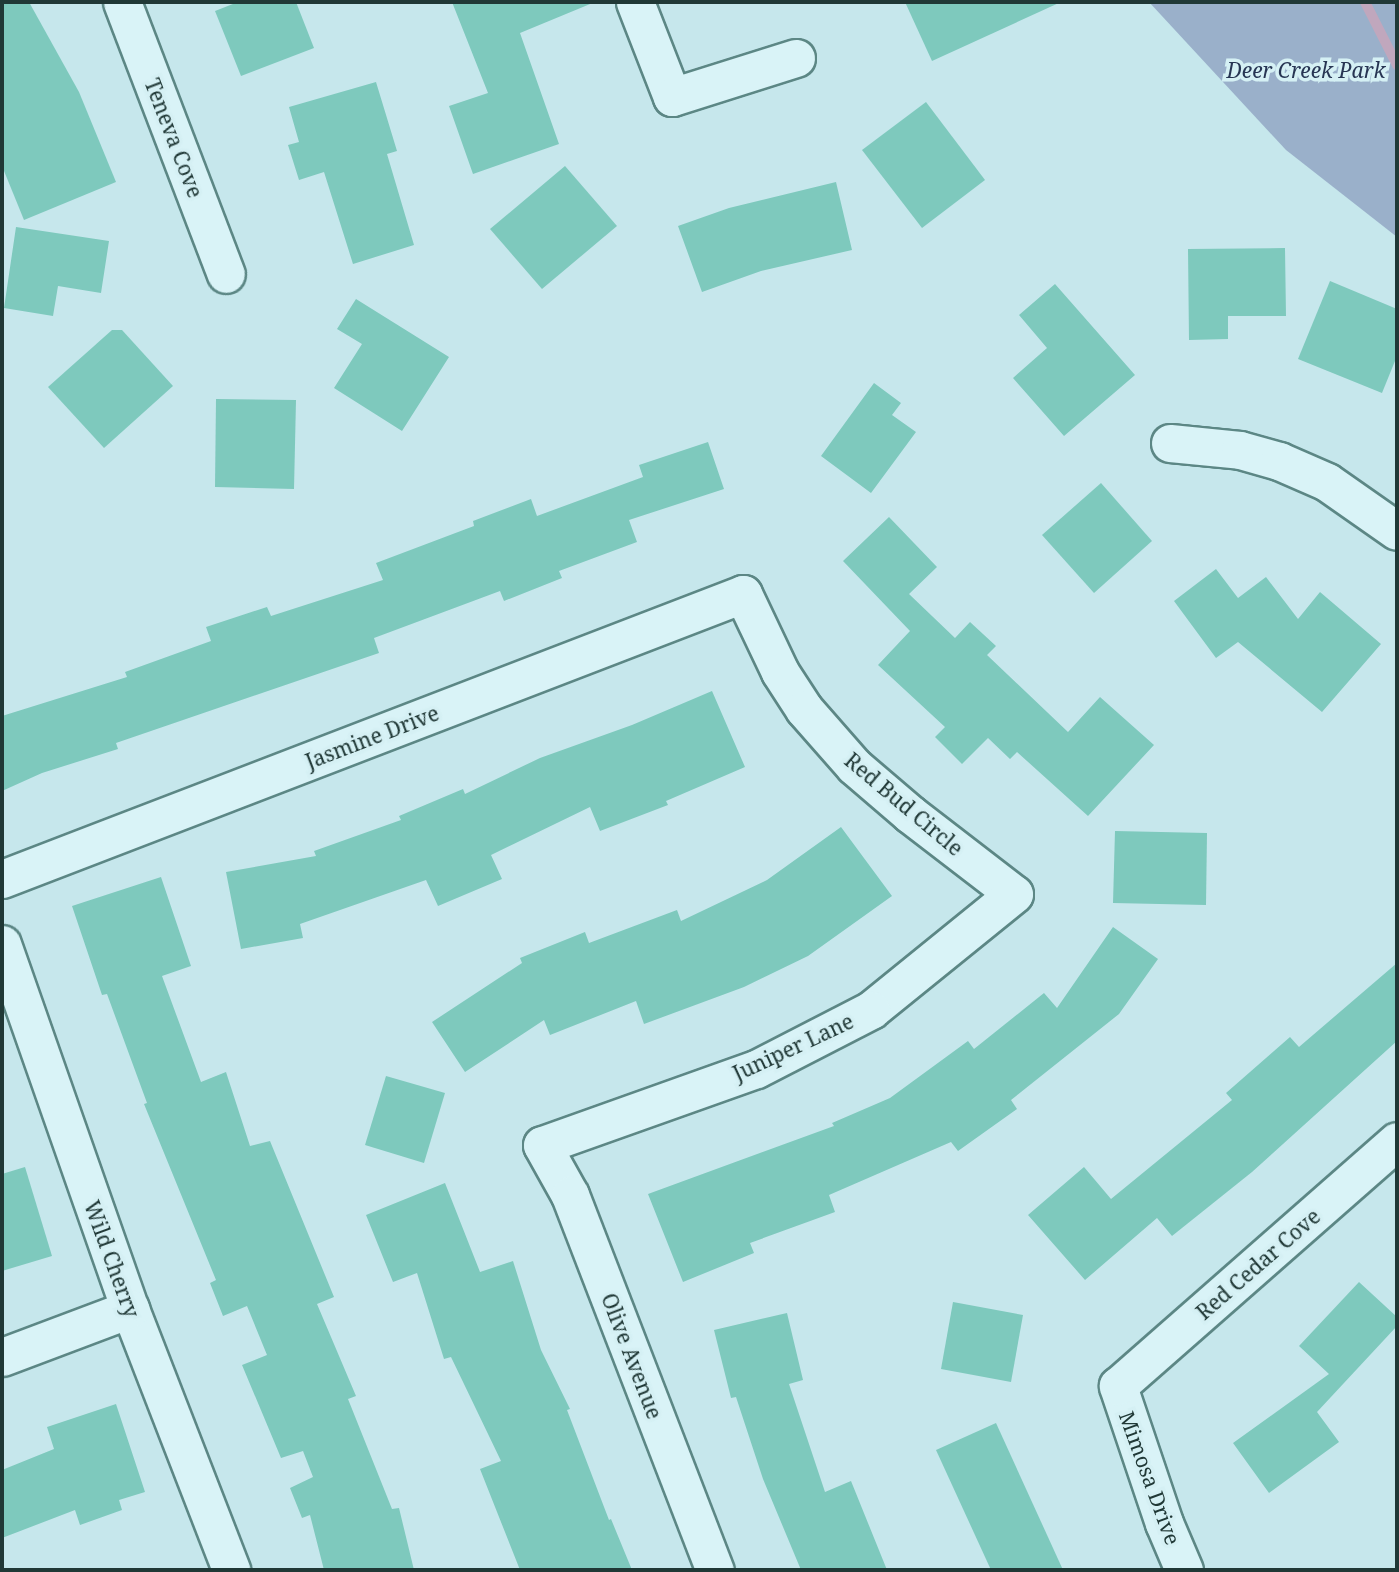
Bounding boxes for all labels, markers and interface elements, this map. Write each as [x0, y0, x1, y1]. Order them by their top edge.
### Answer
park label: Deer Creek Park [1227, 57, 1385, 83]
street label: Teneva Cove [140, 75, 208, 201]
street label: Jasmine Drive [302, 700, 442, 774]
street label: Red Bud Circle [840, 747, 968, 861]
street label: Juniper Lane [729, 1008, 857, 1086]
street label: Wild Cherry [79, 1197, 145, 1321]
street label: Red Cedar Cove [1191, 1203, 1325, 1325]
street label: Olive Avenue [596, 1290, 668, 1422]
street label: Mimosa Drive [1114, 1408, 1186, 1548]

